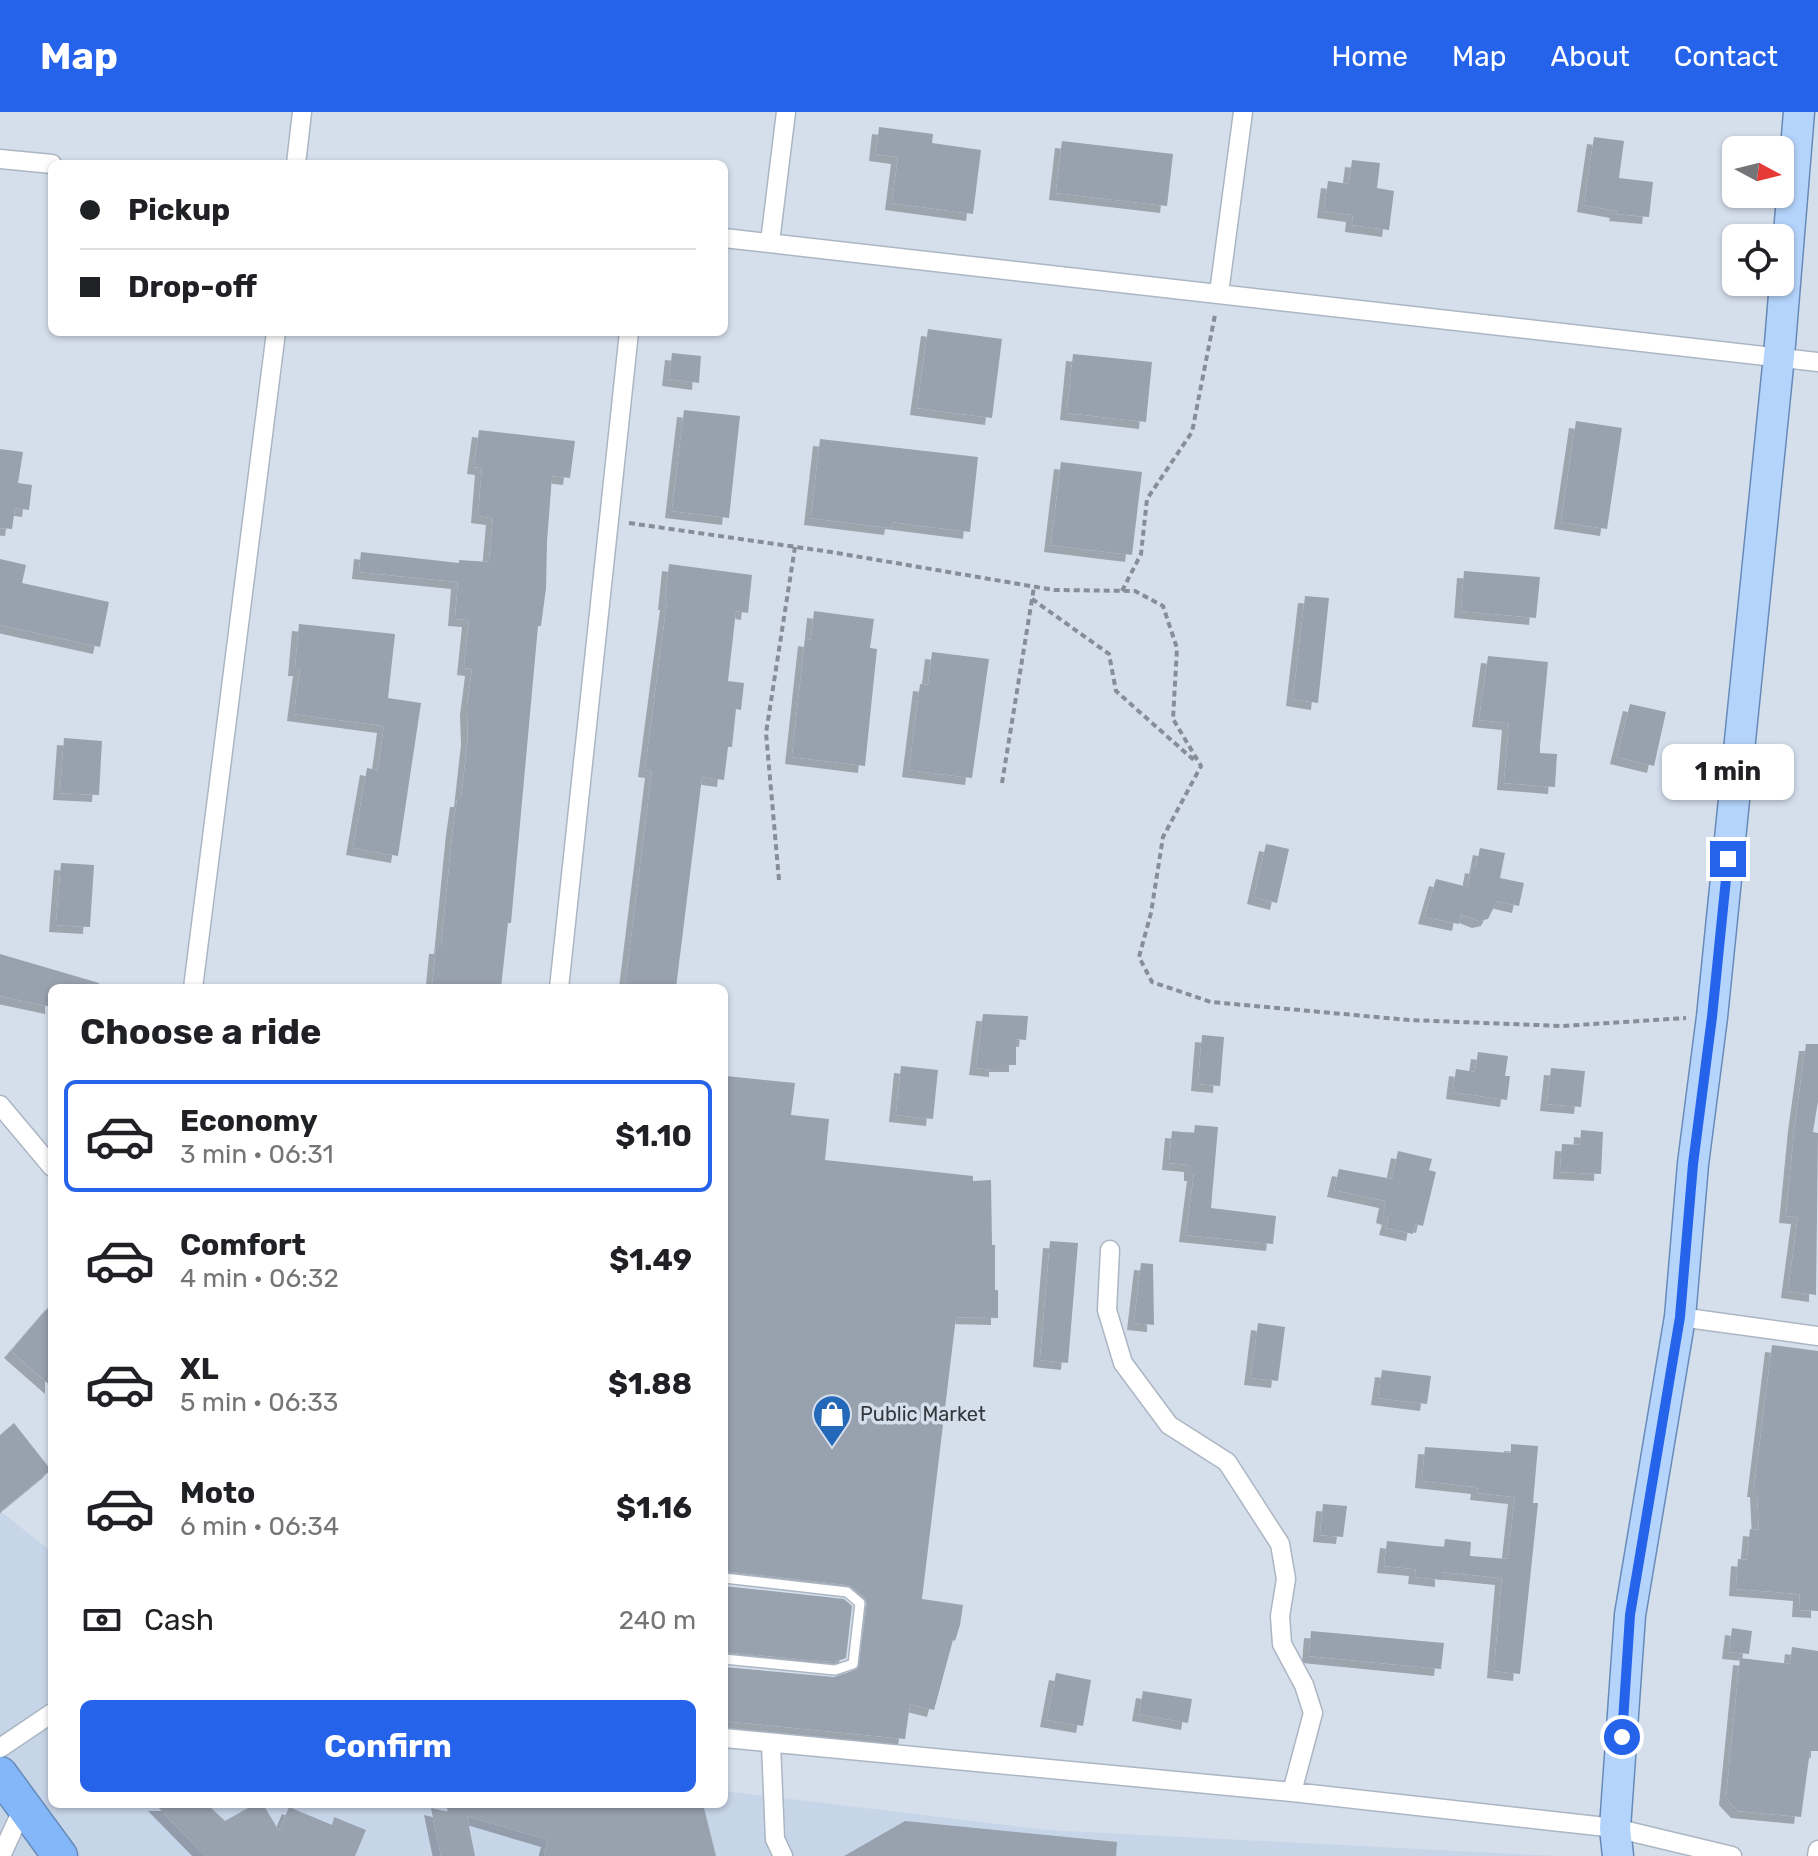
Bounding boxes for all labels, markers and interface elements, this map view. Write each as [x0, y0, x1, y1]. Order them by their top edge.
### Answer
text: Map [40, 33, 118, 79]
text: Home [1331, 40, 1408, 73]
text: Map [1452, 40, 1506, 73]
text: About [1550, 40, 1630, 73]
text: Contact [1674, 40, 1778, 73]
north arrow [1722, 136, 1794, 208]
map controls [1722, 136, 1794, 296]
text: Pickup [128, 192, 230, 228]
button: locate [1722, 224, 1794, 296]
text: Drop-off [128, 269, 257, 305]
callout: 1 min [1662, 743, 1794, 799]
text: 1 min [1695, 756, 1761, 787]
route end [1710, 841, 1746, 877]
text: Choose a ride [80, 1010, 321, 1053]
icon: car [84, 1100, 156, 1172]
text: Economy [180, 1103, 318, 1139]
text: $1.10 [615, 1118, 692, 1154]
text: 3 min · 06:31 [180, 1139, 334, 1170]
icon: car [84, 1224, 156, 1296]
text: Comfort [180, 1227, 306, 1263]
text: $1.49 [609, 1242, 692, 1278]
text: 4 min · 06:32 [180, 1263, 339, 1294]
icon: car [84, 1348, 156, 1420]
text: XL [180, 1351, 219, 1387]
text: $1.88 [608, 1366, 692, 1402]
text: 5 min · 06:33 [180, 1387, 338, 1418]
shop icon: Public Market [811, 1393, 853, 1448]
place label: Public Market [860, 1402, 986, 1426]
icon: car [84, 1472, 156, 1544]
text: Moto [180, 1475, 255, 1511]
text: $1.16 [616, 1490, 692, 1526]
text: 6 min · 06:34 [180, 1511, 339, 1542]
icon: cash [80, 1598, 124, 1642]
text: Cash [144, 1602, 214, 1638]
text: 240 m [619, 1605, 696, 1636]
button: Confirm [80, 1700, 696, 1792]
route start [1604, 1719, 1640, 1755]

